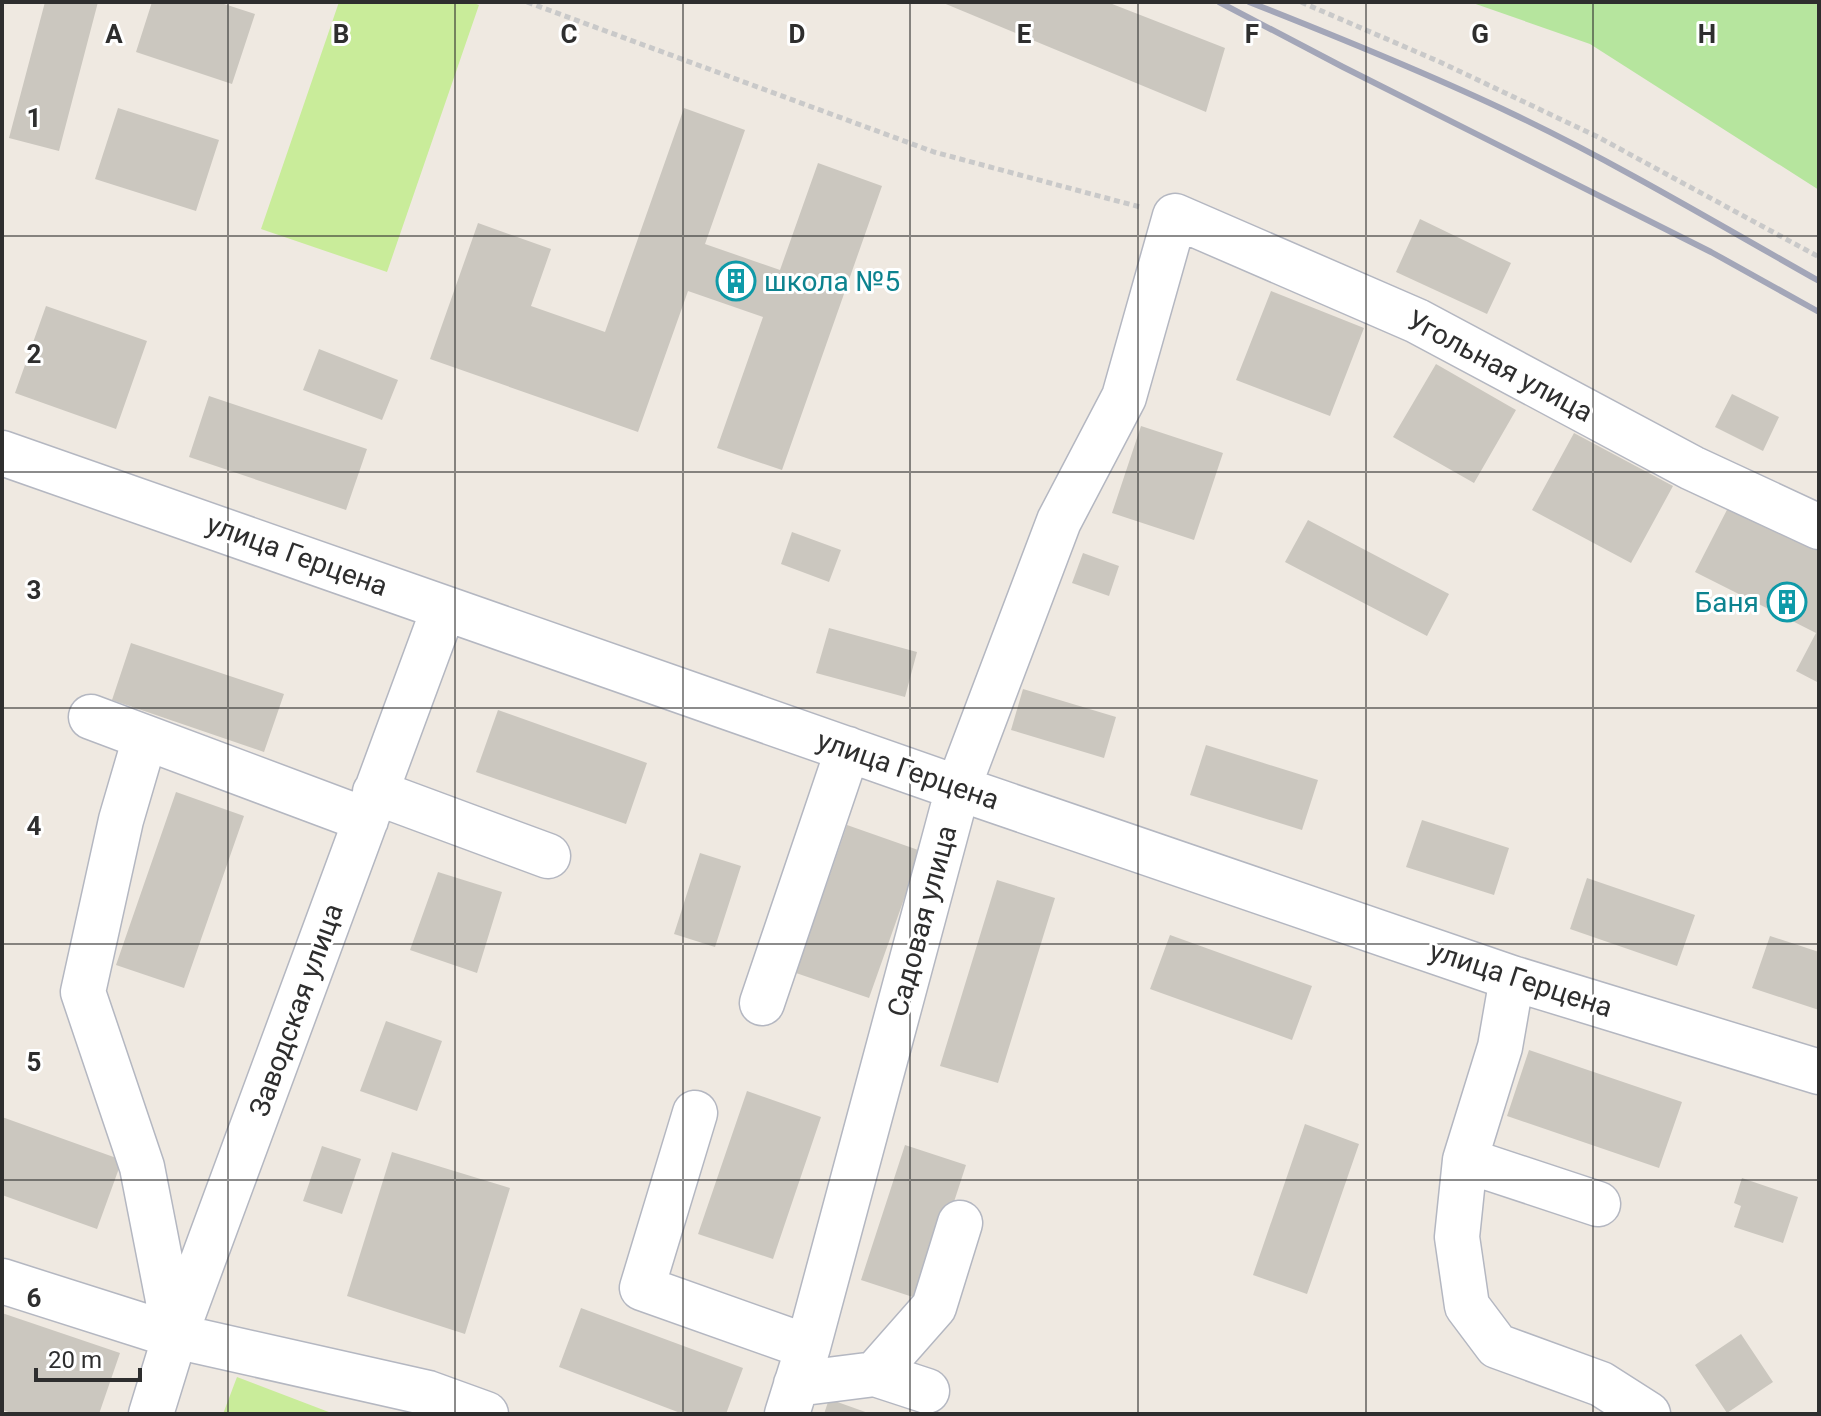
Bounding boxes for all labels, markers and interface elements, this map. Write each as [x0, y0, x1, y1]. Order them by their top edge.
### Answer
text: A [105, 19, 123, 49]
text: B [333, 19, 349, 49]
text: C [560, 19, 578, 49]
text: D [789, 19, 805, 49]
text: E [1017, 19, 1032, 49]
text: F [1245, 19, 1259, 49]
text: G [1471, 19, 1489, 49]
text: H [1698, 19, 1716, 49]
text: 1 [27, 103, 41, 133]
building icon: школа №5 [715, 260, 757, 302]
place label: школа №5 [764, 265, 900, 298]
street label: Угольная улица [1402, 303, 1598, 429]
text: 2 [27, 339, 41, 369]
street label: улица Герцена [202, 507, 392, 603]
text: 3 [27, 575, 41, 605]
building icon: Баня [1766, 581, 1808, 623]
place label: Баня [1695, 586, 1759, 619]
street label: улица Герцена [813, 723, 1003, 817]
text: 4 [27, 811, 42, 841]
street label: Садовая улица [881, 822, 963, 1020]
street label: Заводская улица [242, 899, 350, 1121]
street label: улица Герцена [1425, 934, 1617, 1024]
text: 5 [27, 1047, 41, 1077]
text: 6 [27, 1283, 42, 1313]
scale bar [36, 1332, 140, 1382]
text: 20 m [48, 1346, 102, 1374]

